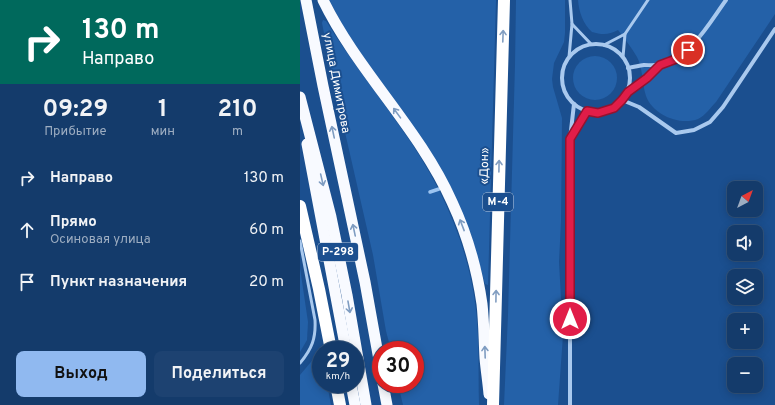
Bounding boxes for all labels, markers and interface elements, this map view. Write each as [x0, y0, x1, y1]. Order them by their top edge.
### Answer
text: 130 m [82, 13, 160, 49]
icon: right [16, 16, 68, 68]
one-way arrow [499, 30, 507, 43]
street label: улица Димитрова [318, 31, 354, 135]
pin [671, 33, 705, 67]
icon: arrive [677, 39, 699, 61]
text: Направо [82, 48, 154, 71]
text: 09:29 [42, 95, 108, 125]
text: 1 [158, 95, 168, 125]
text: 210 [217, 95, 258, 125]
one-way arrow [393, 107, 401, 118]
text: Прибытие [44, 124, 107, 140]
text: мин [151, 124, 175, 140]
text: m [232, 124, 243, 140]
one-way arrow [328, 126, 336, 139]
street label: «Дон» [477, 147, 493, 185]
one-way arrow [495, 160, 503, 173]
icon: right [16, 167, 38, 189]
text: Направо [50, 169, 113, 188]
text: 130 m [244, 169, 284, 188]
one-way arrow [319, 173, 327, 186]
north arrow [727, 181, 763, 217]
map controls [727, 181, 763, 393]
road number: М-4 [483, 193, 513, 211]
text: Прямо [50, 213, 97, 232]
icon: ahead [16, 219, 38, 241]
one-way arrow [457, 220, 465, 232]
text: 60 m [249, 221, 284, 240]
one-way arrow [349, 224, 357, 237]
button: sound [727, 225, 763, 261]
text: Осиновая улица [50, 232, 151, 248]
road number: Р-298 [318, 243, 358, 261]
button: layers [727, 269, 763, 305]
icon: arrive [16, 271, 38, 293]
text: Пункт назначения [50, 273, 187, 292]
text: 20 m [249, 273, 284, 292]
one-way arrow [492, 290, 500, 303]
position arrow [549, 298, 591, 340]
one-way arrow [346, 300, 354, 313]
button: + [727, 313, 763, 349]
speed limit sign: 30 [372, 341, 424, 393]
one-way arrow [481, 346, 489, 359]
text: 29 [326, 349, 350, 375]
button: Выход [16, 351, 146, 397]
button: Поделиться [154, 351, 284, 397]
button: − [727, 357, 763, 393]
text: km/h [326, 370, 350, 383]

